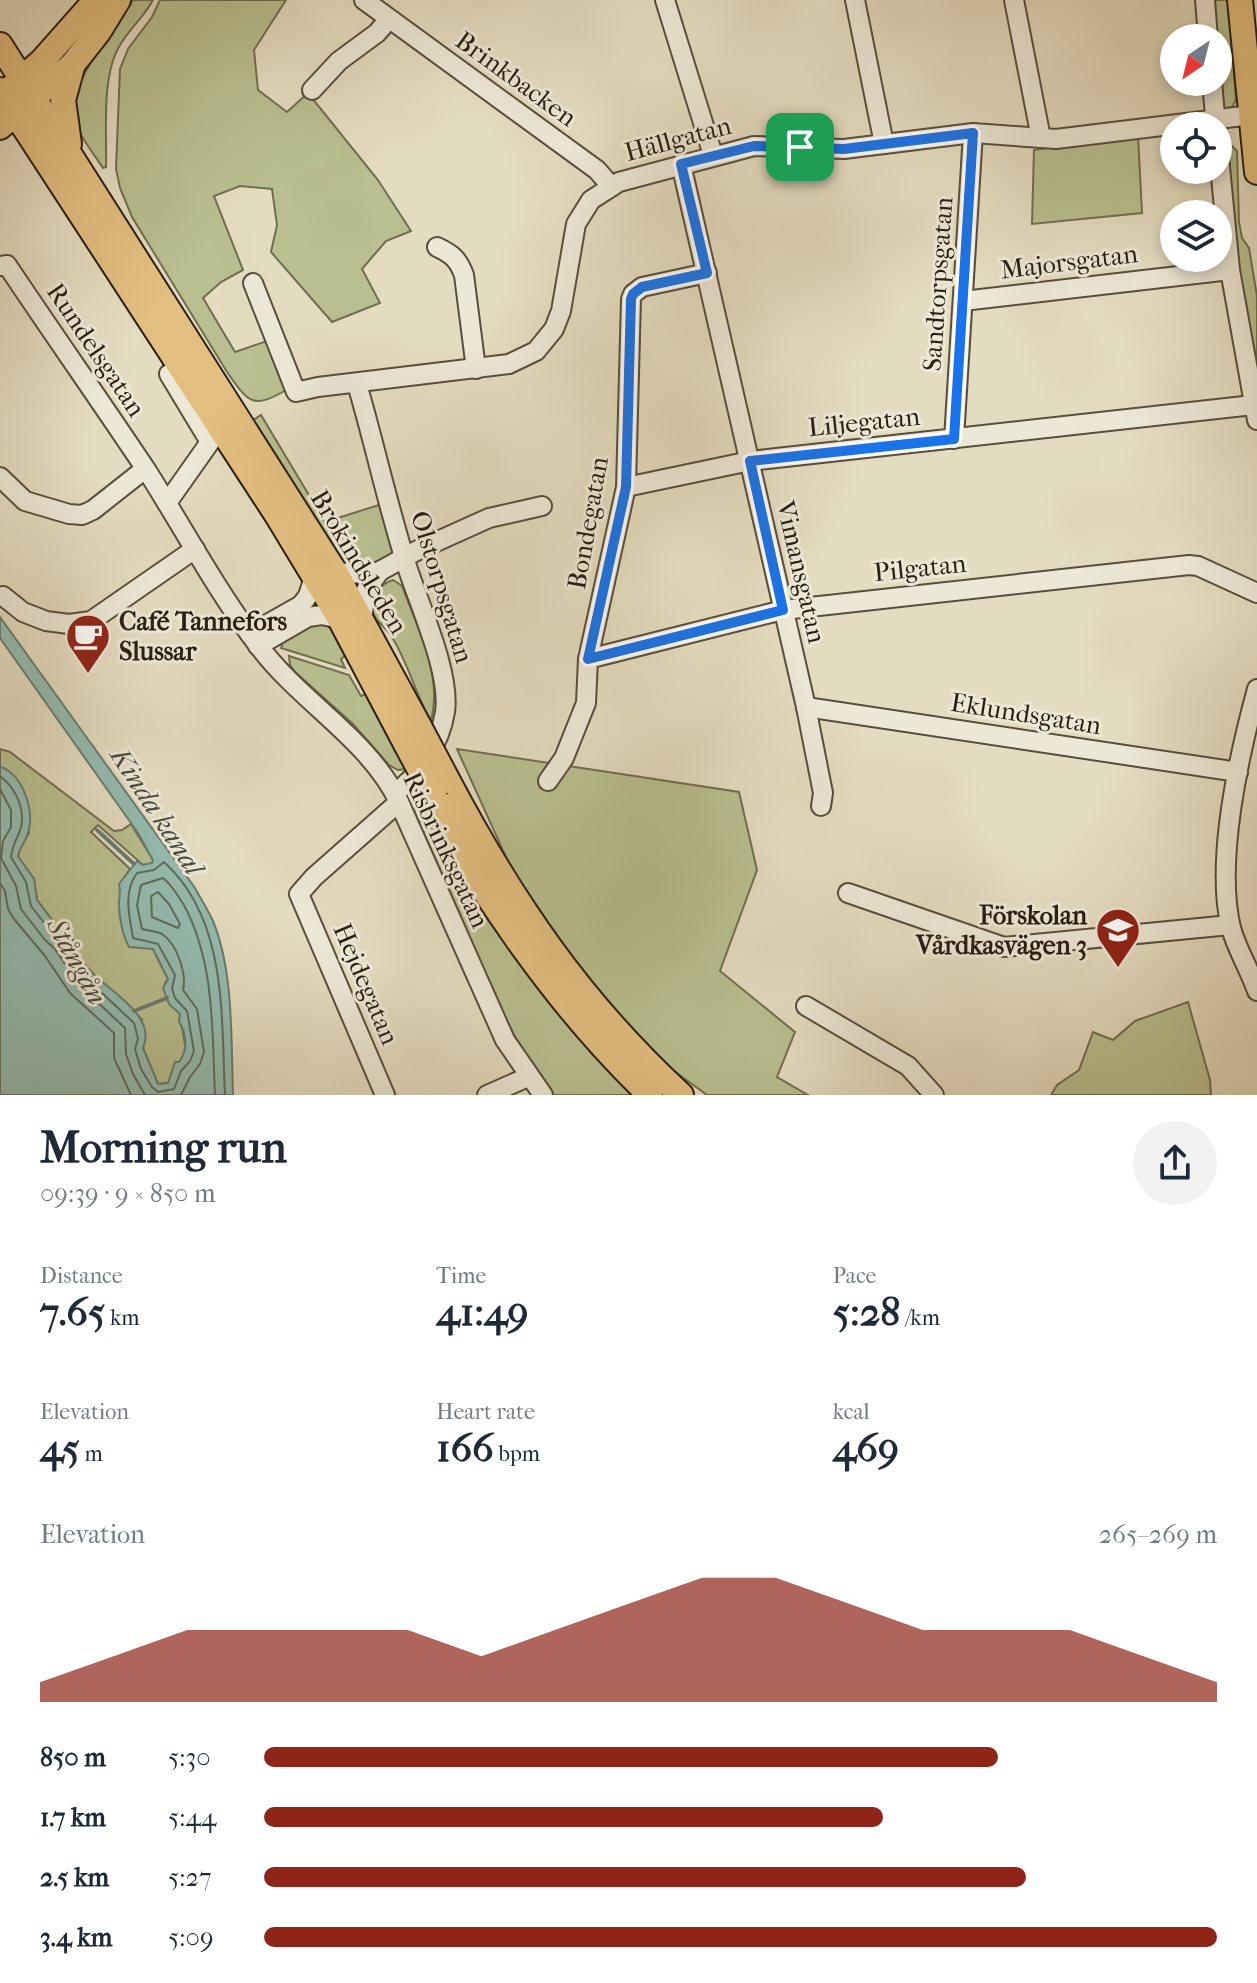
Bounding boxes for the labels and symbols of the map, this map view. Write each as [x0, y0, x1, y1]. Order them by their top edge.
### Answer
north arrow [1160, 24, 1232, 96]
street label: Brinkbacken [449, 25, 583, 133]
street label: Hällgatan [621, 110, 735, 168]
pin [766, 113, 834, 181]
street label: Sandtorpsgatan [916, 196, 960, 372]
street label: Majorsgatan [998, 238, 1140, 286]
street label: Rundelsgatan [40, 277, 152, 423]
street label: Liljegatan [807, 401, 921, 443]
street label: Bondegatan [561, 454, 615, 592]
street label: Brokindsleden [304, 484, 414, 640]
street label: Vimansgatan [769, 497, 832, 646]
street label: Olstorpsgatan [404, 507, 480, 667]
street label: Pilgatan [872, 548, 968, 588]
place label: Café Tannefors Slussar [119, 606, 288, 667]
cafe icon: Café Tannefors Slussar [64, 612, 112, 675]
street label: Eklundsgatan [948, 687, 1104, 741]
water label: Kinda kanal [102, 739, 212, 884]
street label: Risbrinksgatan [396, 767, 496, 933]
place label: Förskolan Vårdkasvägen 3 [915, 900, 1088, 961]
school or university icon: Förskolan Vårdkasvägen 3 [1094, 906, 1142, 969]
water label: Stångån [39, 911, 114, 1010]
street label: Hejdegatan [327, 919, 405, 1049]

